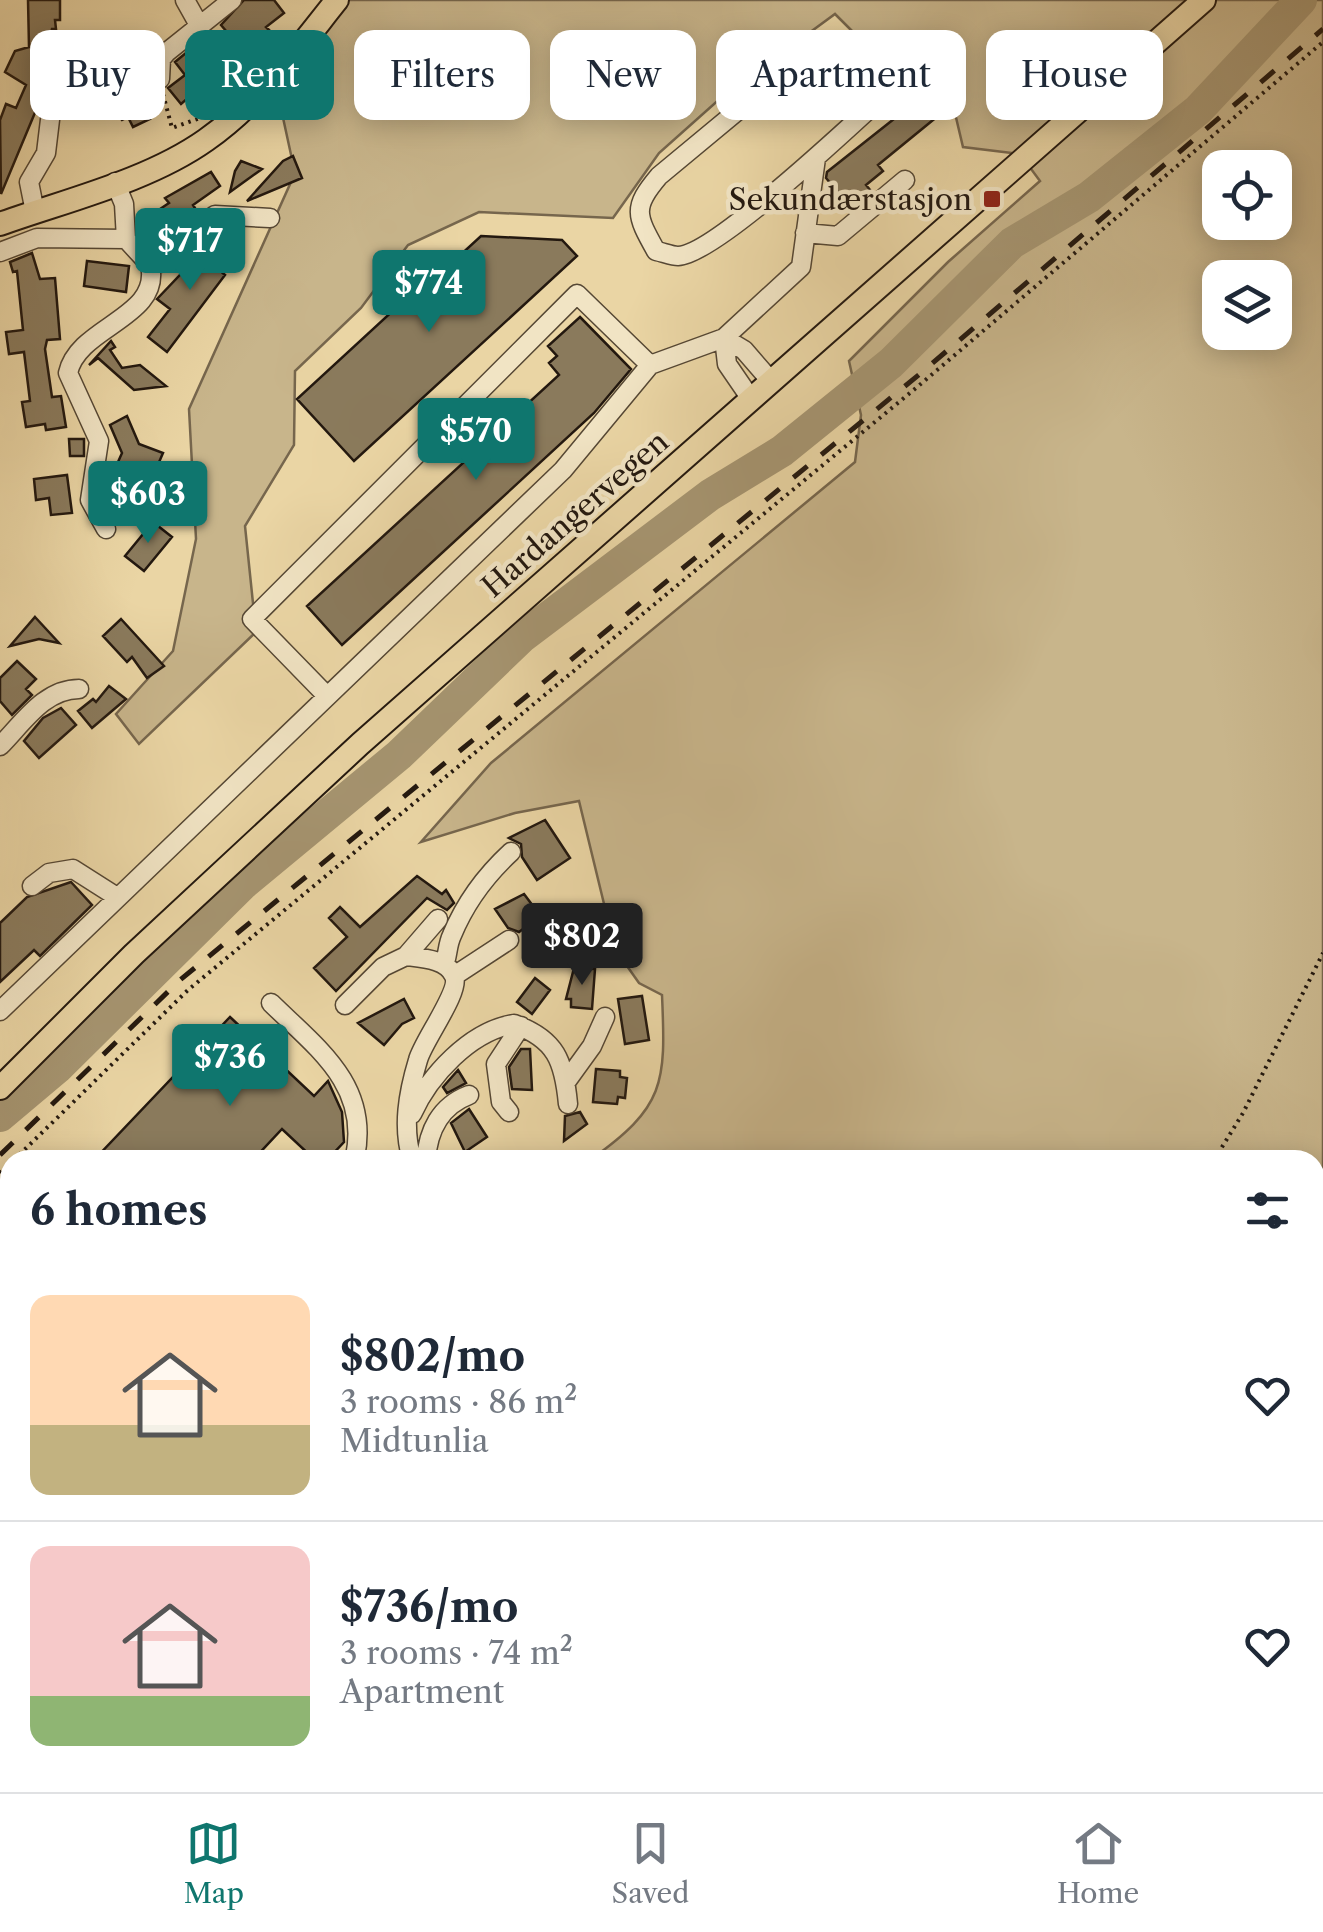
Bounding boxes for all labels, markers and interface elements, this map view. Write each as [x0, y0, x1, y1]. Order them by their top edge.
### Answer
chip: Buy [30, 30, 165, 120]
chip: Rent [185, 30, 334, 120]
chip: Filters [354, 30, 530, 120]
chip: New [550, 30, 696, 120]
chip: Apartment [716, 30, 966, 120]
chip: House [986, 30, 1163, 120]
map controls [1202, 150, 1292, 350]
button: locate [1202, 150, 1292, 240]
place label: Sekundærstasjon [729, 181, 972, 218]
marker: Sekundærstasjon [981, 188, 1003, 210]
pin: $717 [131, 208, 249, 293]
text: $717 [157, 221, 223, 260]
pin: $774 [370, 250, 488, 335]
button: layers [1202, 260, 1292, 350]
text: $774 [394, 263, 464, 302]
pin: $570 [417, 398, 535, 483]
text: $570 [440, 411, 512, 450]
street label: Hardangervegen [474, 423, 676, 605]
pin: $603 [89, 461, 207, 546]
text: $603 [110, 474, 186, 513]
pin: $802 [523, 903, 641, 988]
text: $802 [544, 916, 620, 955]
pin: $736 [171, 1024, 289, 1109]
text: $736 [194, 1037, 266, 1076]
icon: filters [1240, 1183, 1295, 1238]
text: 6 homes [30, 1184, 208, 1236]
text: $802/mo [340, 1330, 525, 1382]
icon: home [110, 1335, 230, 1455]
icon: heart [1240, 1368, 1295, 1423]
text: 3 rooms · 86 m² [340, 1382, 577, 1421]
text: Midtunlia [340, 1421, 489, 1460]
text: $736/mo [340, 1581, 518, 1633]
icon: home [110, 1586, 230, 1706]
icon: heart [1240, 1619, 1295, 1674]
text: 3 rooms · 74 m² [340, 1633, 573, 1672]
text: Apartment [340, 1672, 504, 1711]
tab: Map [184, 1816, 244, 1910]
tab: Saved [612, 1816, 689, 1910]
tab: Home [1057, 1816, 1139, 1910]

